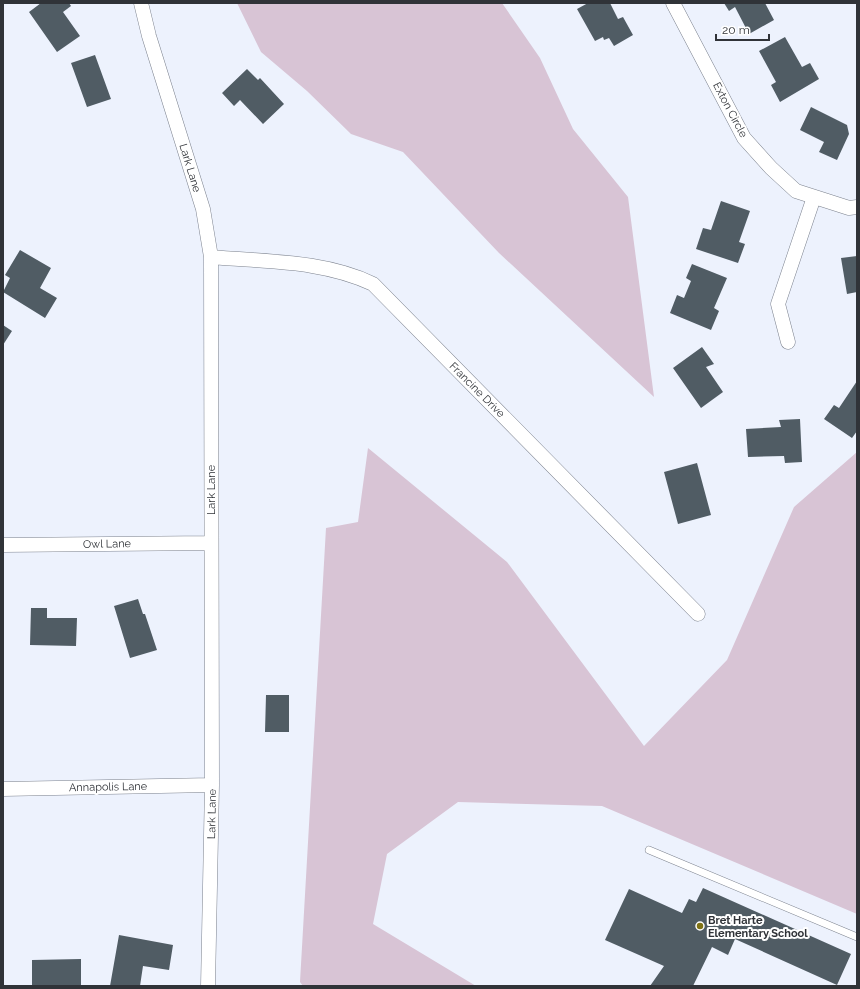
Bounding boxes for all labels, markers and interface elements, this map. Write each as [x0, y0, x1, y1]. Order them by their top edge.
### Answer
scale bar [716, 16, 769, 42]
text: 20 m [722, 23, 750, 37]
street label: Exton Circle [710, 80, 750, 140]
street label: Lark Lane [176, 142, 204, 194]
street label: Francine Drive [447, 360, 508, 421]
street label: Lark Lane [205, 464, 218, 515]
street label: Owl Lane [83, 537, 132, 551]
street label: Annapolis Lane [69, 780, 148, 794]
street label: Lark Lane [205, 788, 219, 839]
place label: Bret Harte Elementary School [708, 914, 808, 940]
marker: Bret Harte Elementary School [695, 921, 705, 931]

